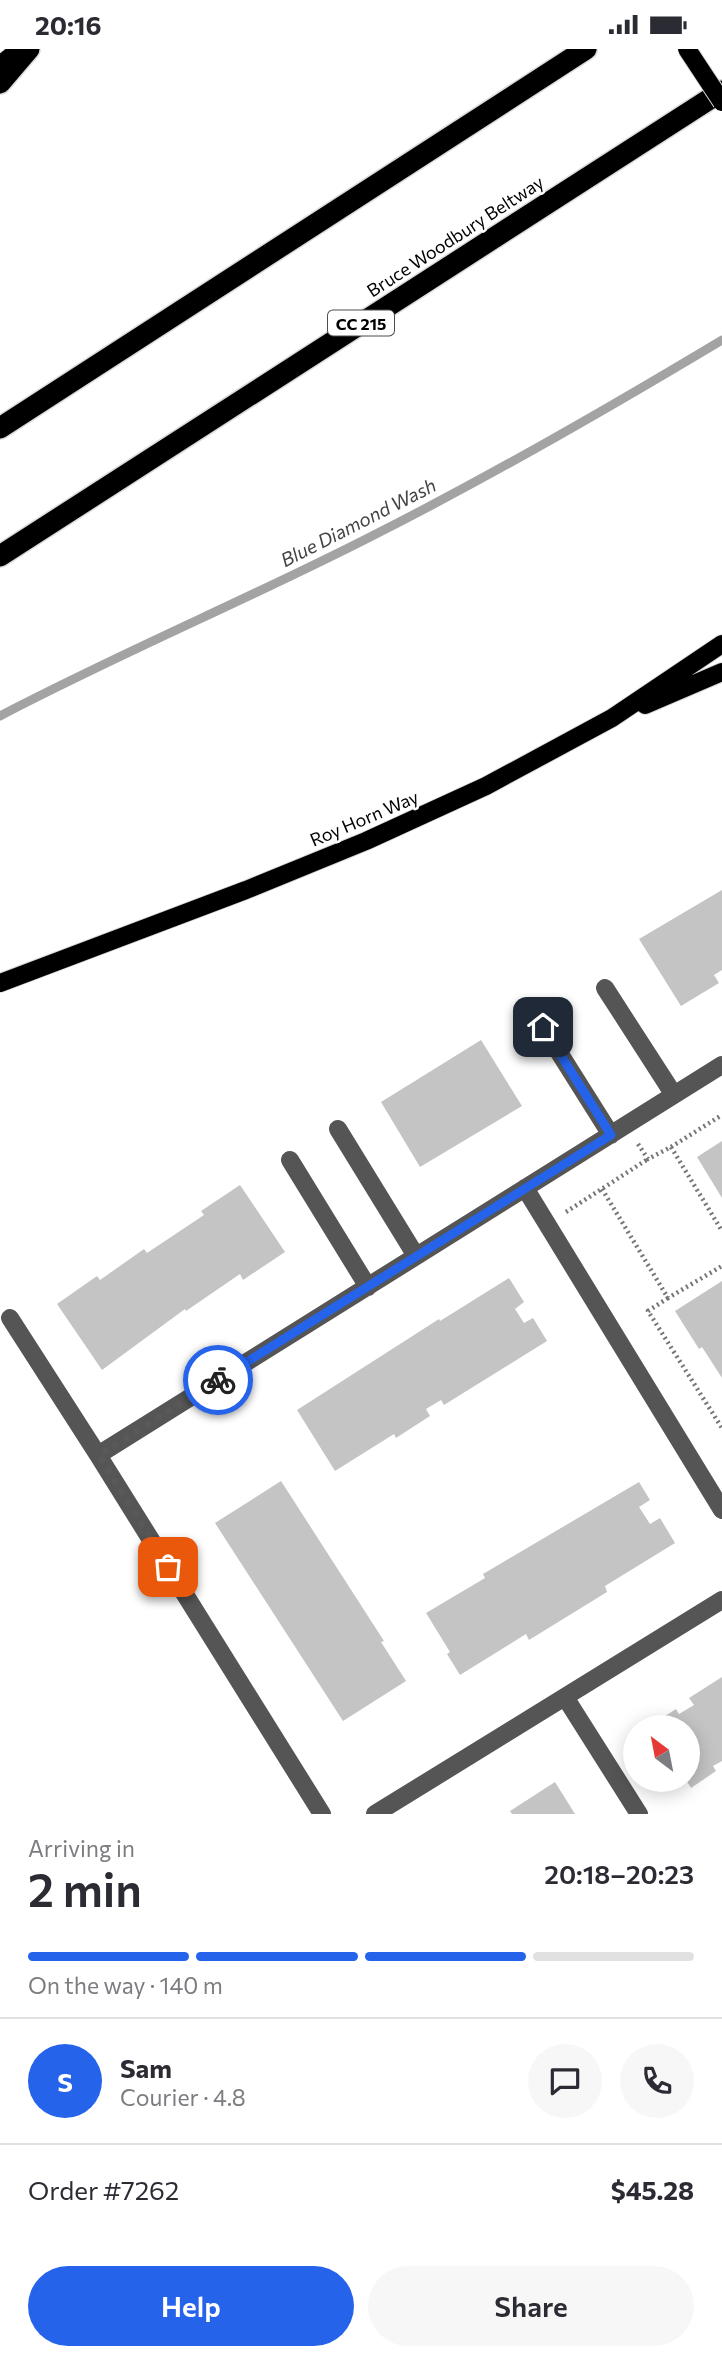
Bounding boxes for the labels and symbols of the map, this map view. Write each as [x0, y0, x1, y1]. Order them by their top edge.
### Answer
street label: Bruce Woodbury Beltway [363, 171, 547, 301]
road number: CC 215 [328, 311, 394, 335]
water label: Blue Diamond Wash [276, 473, 440, 571]
street label: Roy Horn Way [306, 785, 422, 851]
pin [513, 997, 573, 1057]
courier [183, 1345, 253, 1415]
pin [138, 1537, 198, 1597]
north arrow [623, 1715, 700, 1792]

